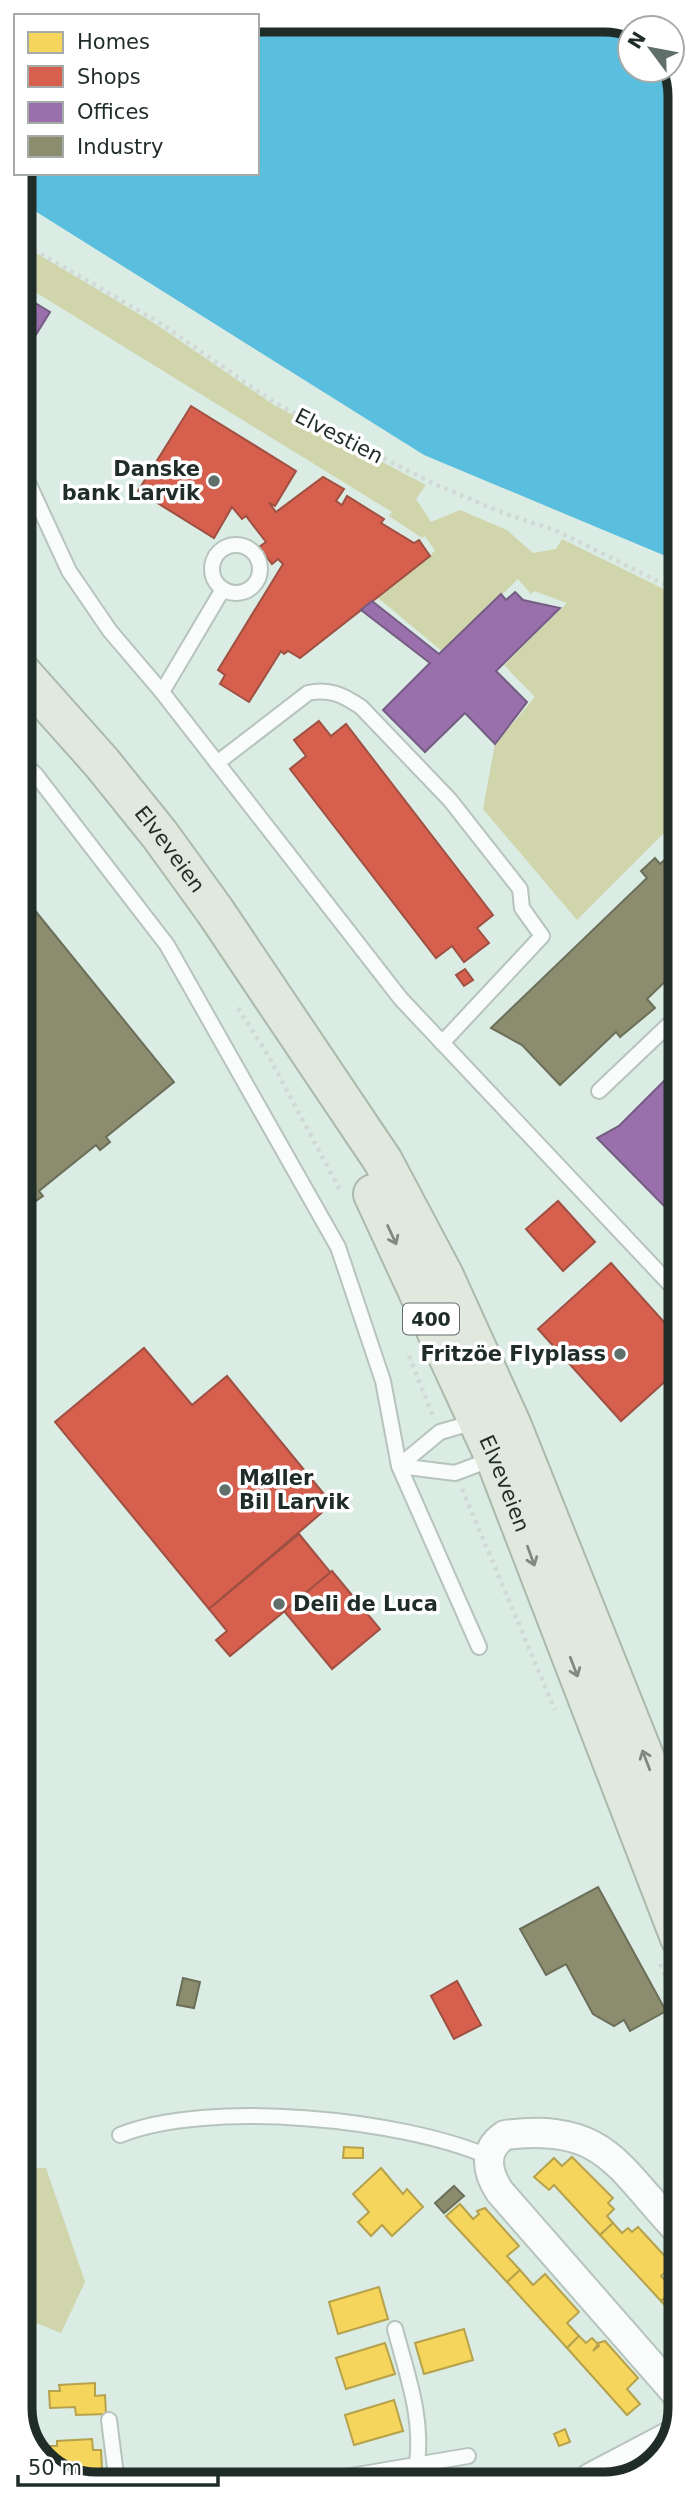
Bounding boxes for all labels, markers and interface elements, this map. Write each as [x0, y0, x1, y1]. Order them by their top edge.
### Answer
legend [14, 14, 259, 175]
north arrow [616, 14, 686, 84]
text: N [623, 27, 650, 53]
text: Homes [77, 30, 150, 54]
text: Shops [77, 65, 141, 89]
text: Offices [77, 100, 149, 124]
text: Industry [77, 135, 163, 159]
street label: Elvestien [291, 404, 387, 468]
place label: Danske bank Larvik [62, 457, 201, 505]
marker: Danske bank Larvik [206, 473, 222, 489]
street label: Elveveien [130, 801, 210, 897]
one-way arrow [386, 1224, 399, 1245]
road number: 400 [403, 1303, 459, 1334]
place label: Fritzöe Flyplass [421, 1342, 606, 1366]
marker: Fritzöe Flyplass [612, 1346, 628, 1362]
street label: Elveveien [474, 1431, 534, 1535]
place label: Møller Bil Larvik [239, 1466, 351, 1514]
marker: Møller Bil Larvik [217, 1482, 233, 1498]
one-way arrow [526, 1544, 539, 1566]
place label: Deli de Luca [293, 1592, 438, 1616]
marker: Deli de Luca [271, 1596, 287, 1612]
one-way arrow [568, 1655, 581, 1677]
one-way arrow [639, 1750, 652, 1771]
scale bar [18, 2444, 217, 2488]
text: 50 m [28, 2456, 82, 2480]

